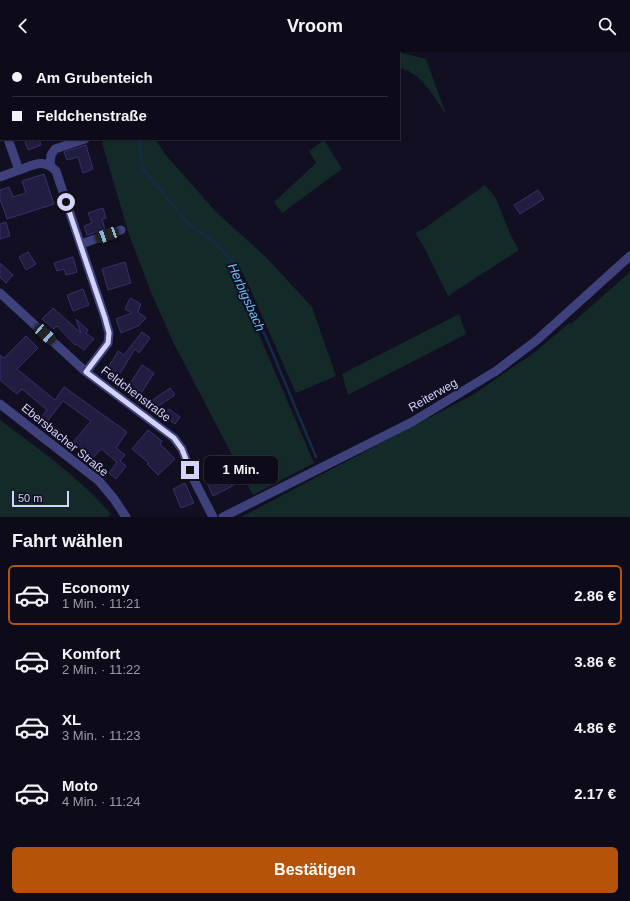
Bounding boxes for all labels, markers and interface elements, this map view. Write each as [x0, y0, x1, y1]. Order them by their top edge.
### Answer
icon: back [12, 15, 34, 37]
icon: search [596, 15, 618, 37]
text: Vroom [287, 16, 343, 36]
text: Am Grubenteich [36, 69, 153, 86]
text: Feldchenstraße [36, 107, 147, 124]
route start [57, 193, 75, 211]
car [94, 225, 120, 245]
water label: Herbigsbach [225, 261, 268, 334]
car [32, 322, 58, 346]
street label: Feldchenstraße [98, 363, 174, 425]
street label: Reiterweg [406, 375, 460, 415]
street label: Ebersbacher Straße [19, 401, 111, 479]
callout: 1 Min. [204, 456, 278, 484]
route end [181, 461, 199, 479]
text: 1 Min. [223, 462, 259, 477]
scale bar [12, 489, 69, 508]
text: 50 m [18, 492, 42, 504]
text: Fahrt wählen [12, 531, 123, 551]
icon: car [14, 577, 50, 613]
text: Economy [62, 579, 130, 596]
text: 2.86 € [574, 587, 616, 604]
text: 1 Min. · 11:21 [62, 596, 141, 611]
icon: car [14, 643, 50, 679]
text: Komfort [62, 645, 120, 662]
text: 3.86 € [574, 653, 616, 670]
text: 2 Min. · 11:22 [62, 662, 141, 677]
icon: car [14, 709, 50, 745]
text: XL [62, 711, 81, 728]
text: 4.86 € [574, 719, 616, 736]
text: 3 Min. · 11:23 [62, 728, 141, 743]
icon: car [14, 775, 50, 811]
text: Moto [62, 777, 98, 794]
text: 2.17 € [574, 785, 616, 802]
text: 4 Min. · 11:24 [62, 794, 141, 809]
button: Bestätigen [12, 847, 618, 893]

